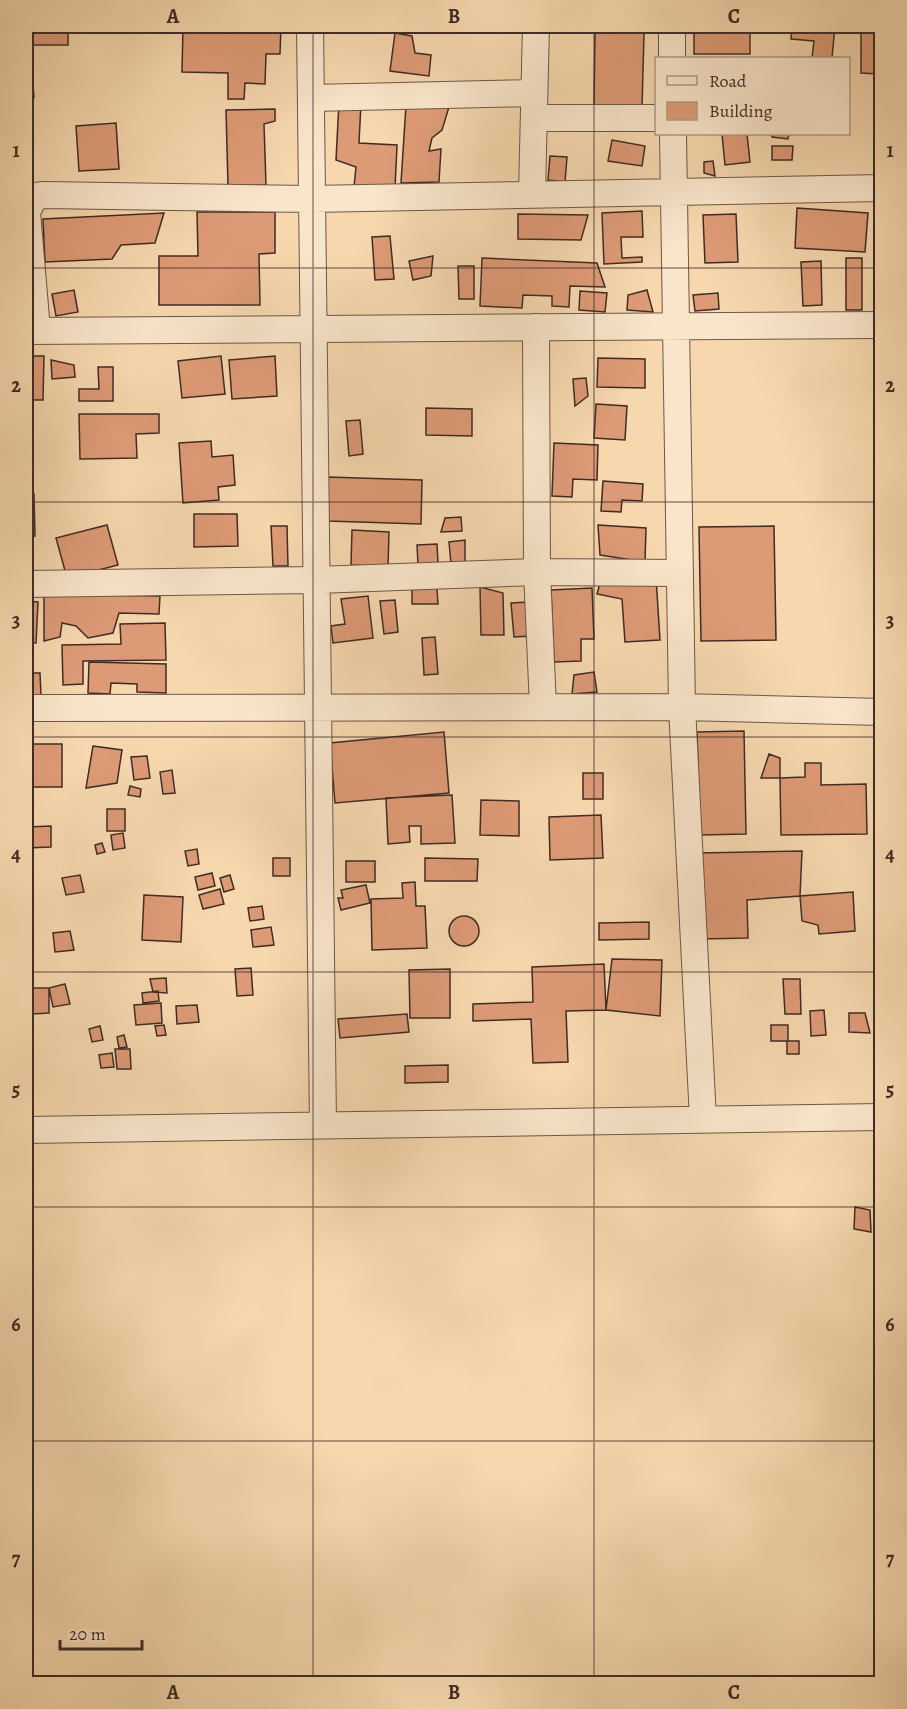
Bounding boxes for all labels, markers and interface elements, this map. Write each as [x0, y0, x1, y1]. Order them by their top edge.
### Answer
text: A [166, 3, 180, 30]
text: B [448, 3, 460, 30]
text: C [728, 3, 740, 30]
legend [655, 57, 850, 135]
text: Road [709, 69, 747, 93]
text: Building [709, 99, 773, 123]
text: 1 [12, 137, 20, 164]
text: 1 [886, 137, 894, 164]
text: 2 [11, 372, 21, 399]
text: 2 [885, 372, 895, 399]
text: 3 [12, 607, 20, 634]
text: 3 [886, 607, 894, 634]
text: 4 [11, 841, 21, 868]
text: 4 [885, 841, 895, 868]
text: 5 [12, 1076, 20, 1103]
text: 5 [886, 1076, 894, 1103]
text: 6 [11, 1311, 21, 1338]
text: 6 [885, 1311, 895, 1338]
text: 7 [12, 1545, 21, 1572]
text: 7 [886, 1545, 895, 1572]
scale bar [60, 1613, 142, 1651]
text: 20 m [69, 1622, 106, 1646]
text: A [166, 1679, 180, 1706]
text: B [448, 1679, 460, 1706]
text: C [728, 1679, 740, 1706]

